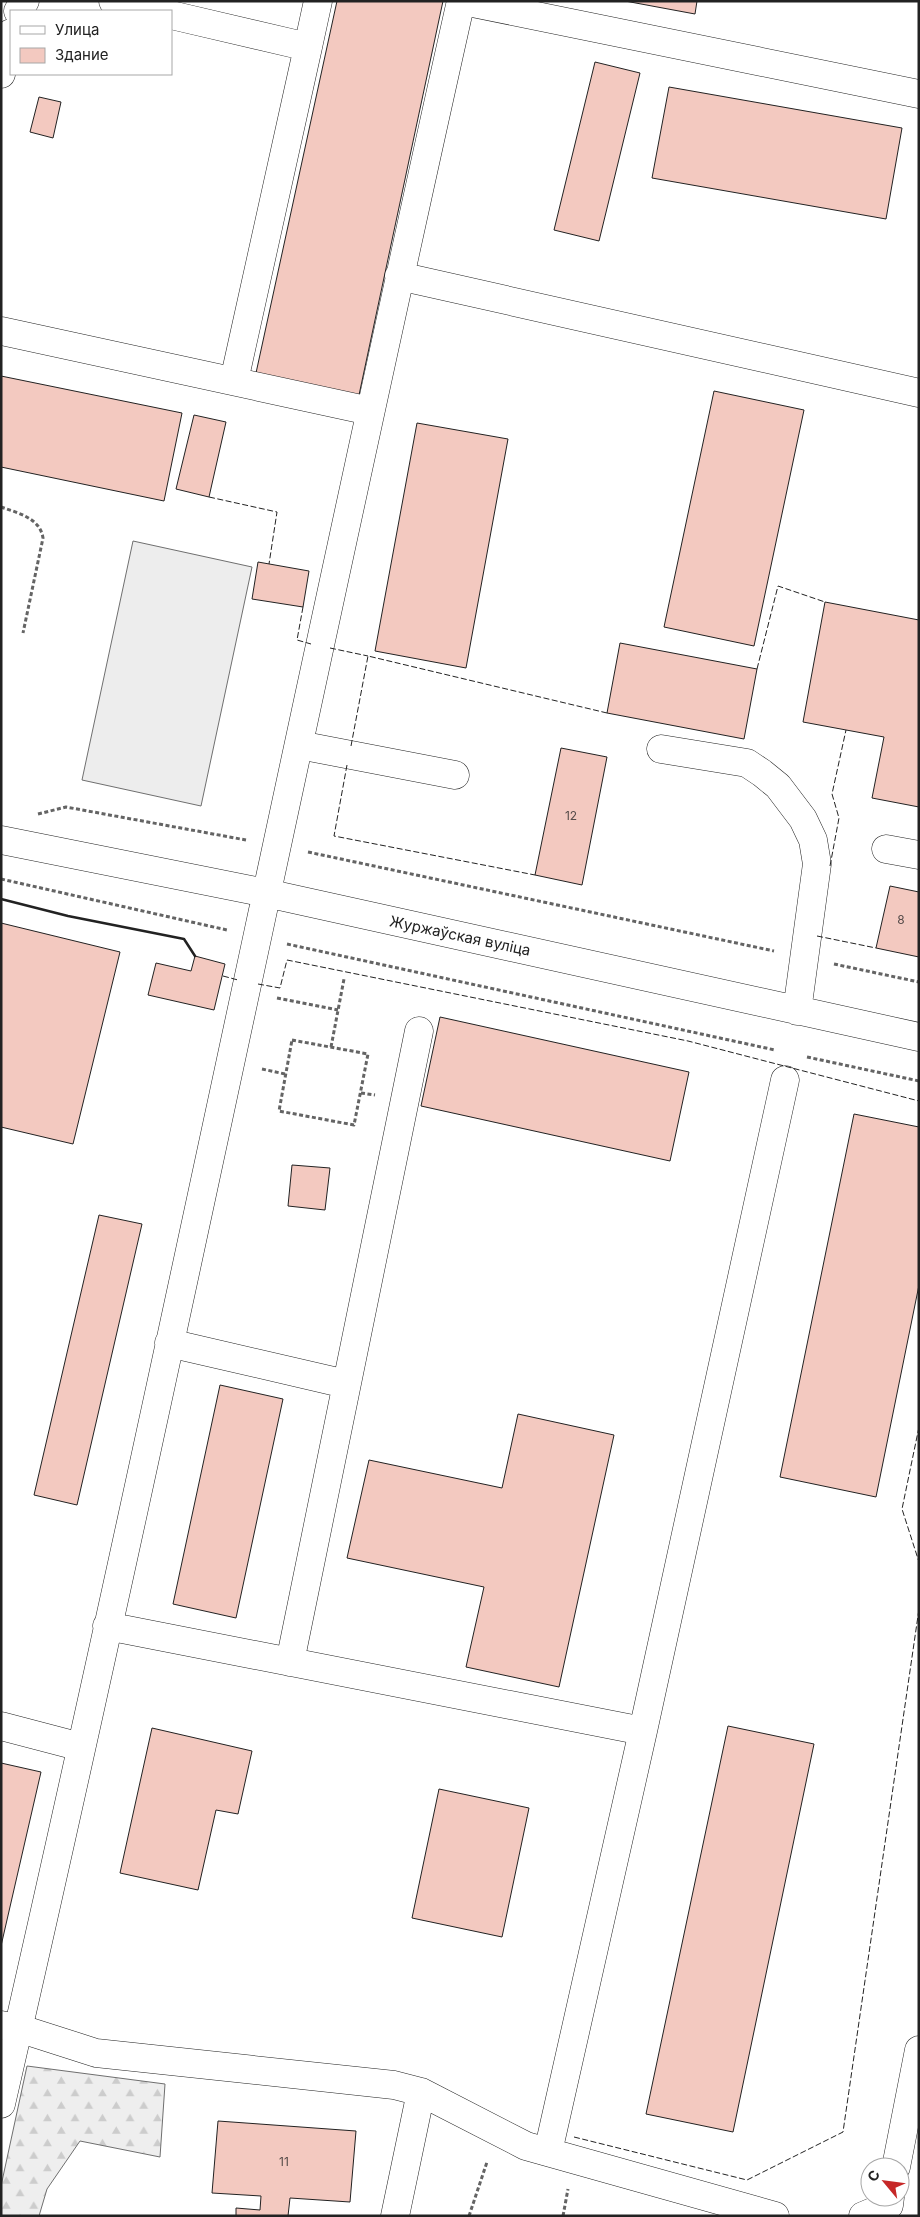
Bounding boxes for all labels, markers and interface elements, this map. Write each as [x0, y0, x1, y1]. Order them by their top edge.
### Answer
legend [10, 10, 172, 75]
text: Улица [55, 20, 99, 39]
text: Здание [55, 45, 109, 64]
house number: 12 [565, 808, 577, 823]
street label: Журжаўская вуліца [388, 911, 532, 960]
house number: 8 [897, 912, 905, 927]
house number: 11 [279, 2154, 289, 2169]
north arrow [860, 2157, 910, 2207]
text: С [863, 2167, 883, 2184]

